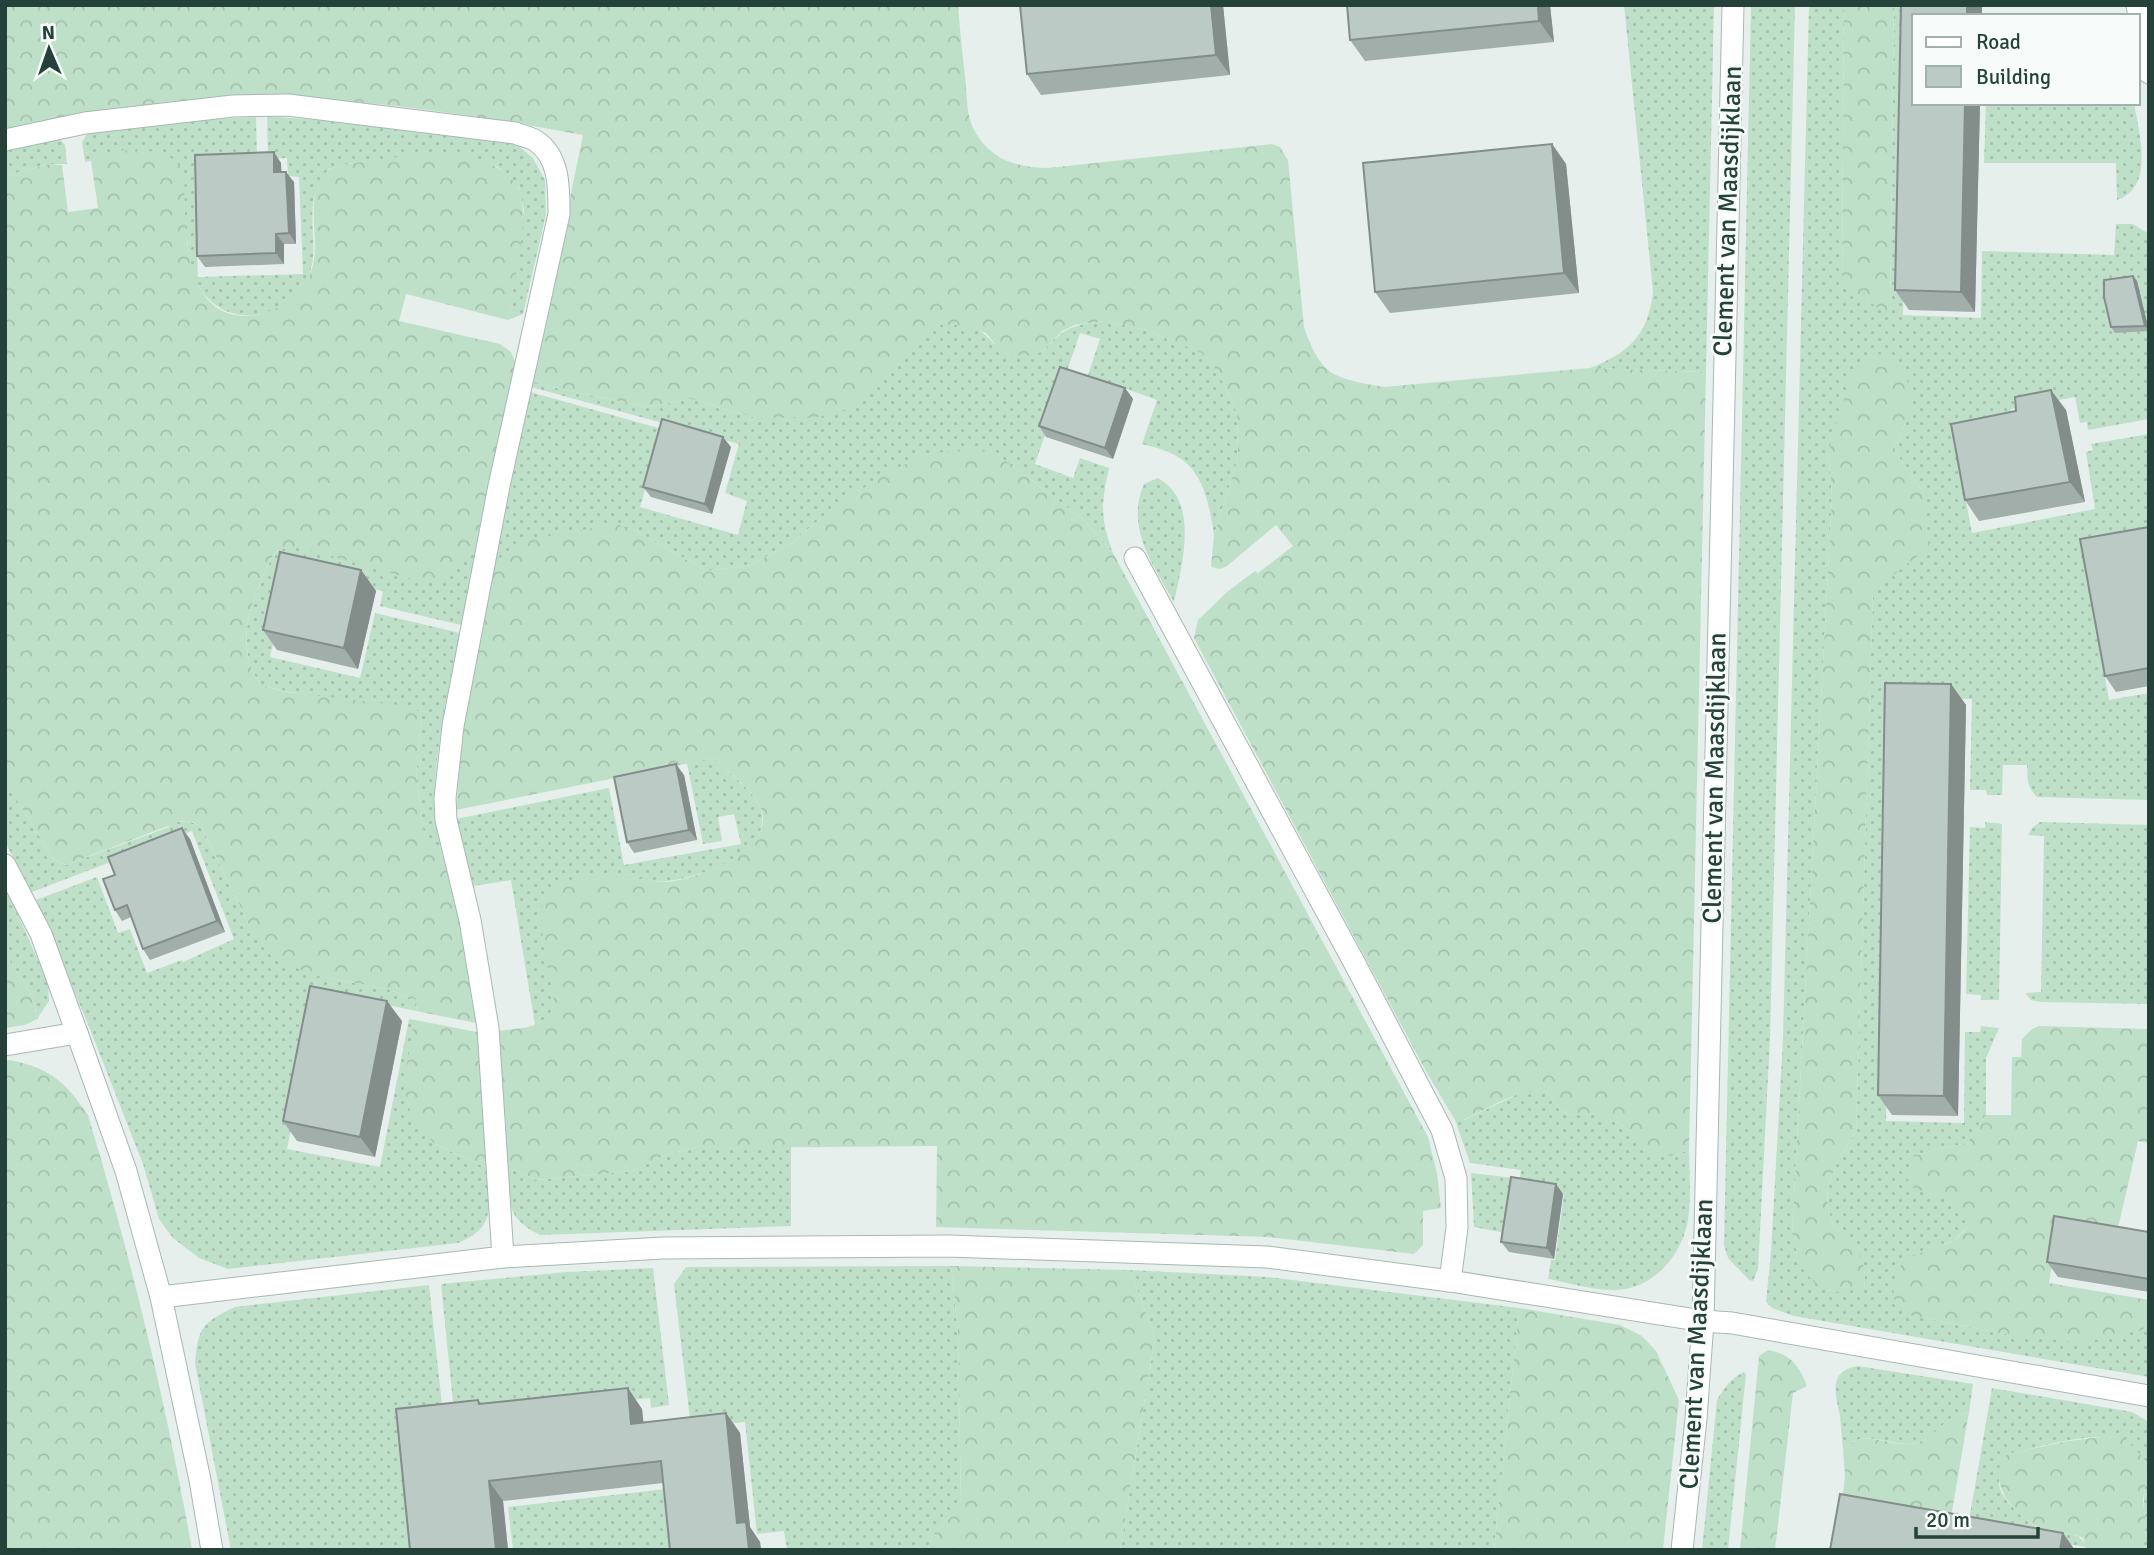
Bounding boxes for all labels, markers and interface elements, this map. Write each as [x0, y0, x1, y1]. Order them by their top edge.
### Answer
north arrow [14, 14, 84, 84]
legend [1912, 14, 2140, 105]
text: N [41, 21, 55, 45]
text: Road [1976, 29, 2021, 55]
text: Building [1976, 64, 2051, 90]
street label: Clement van Maasdijklaan [1707, 65, 1749, 357]
street label: Clement van Maasdijklaan [1696, 632, 1734, 924]
street label: Clement van Maasdijklaan [1673, 1198, 1721, 1490]
scale bar [1916, 1496, 2038, 1540]
text: 20 m [1926, 1507, 1970, 1533]

